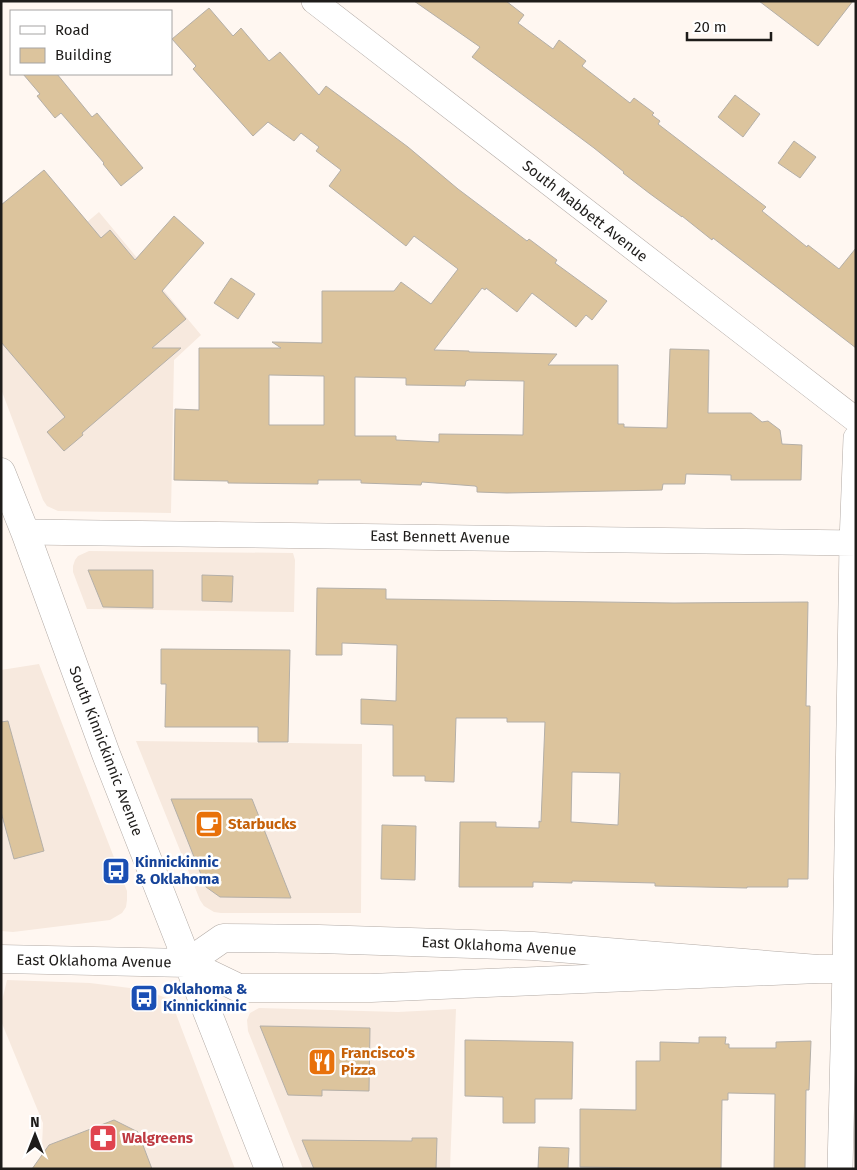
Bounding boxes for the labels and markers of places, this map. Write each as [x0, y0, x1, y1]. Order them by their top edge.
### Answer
cafe icon: Starbucks [194, 809, 224, 839]
place label: Starbucks [228, 815, 297, 833]
place label: Kinnickinnic & Oklahoma [135, 853, 220, 888]
bus stop icon: Kinnickinnic & Oklahoma [101, 856, 131, 886]
place label: Oklahoma & Kinnickinnic [163, 980, 248, 1015]
bus stop icon: Oklahoma & Kinnickinnic [129, 983, 159, 1013]
place label: Francisco's Pizza [341, 1044, 415, 1079]
restaurant icon: Francisco's Pizza [307, 1047, 337, 1077]
pharmacy icon: Walgreens [88, 1123, 118, 1153]
place label: Walgreens [122, 1129, 193, 1147]

